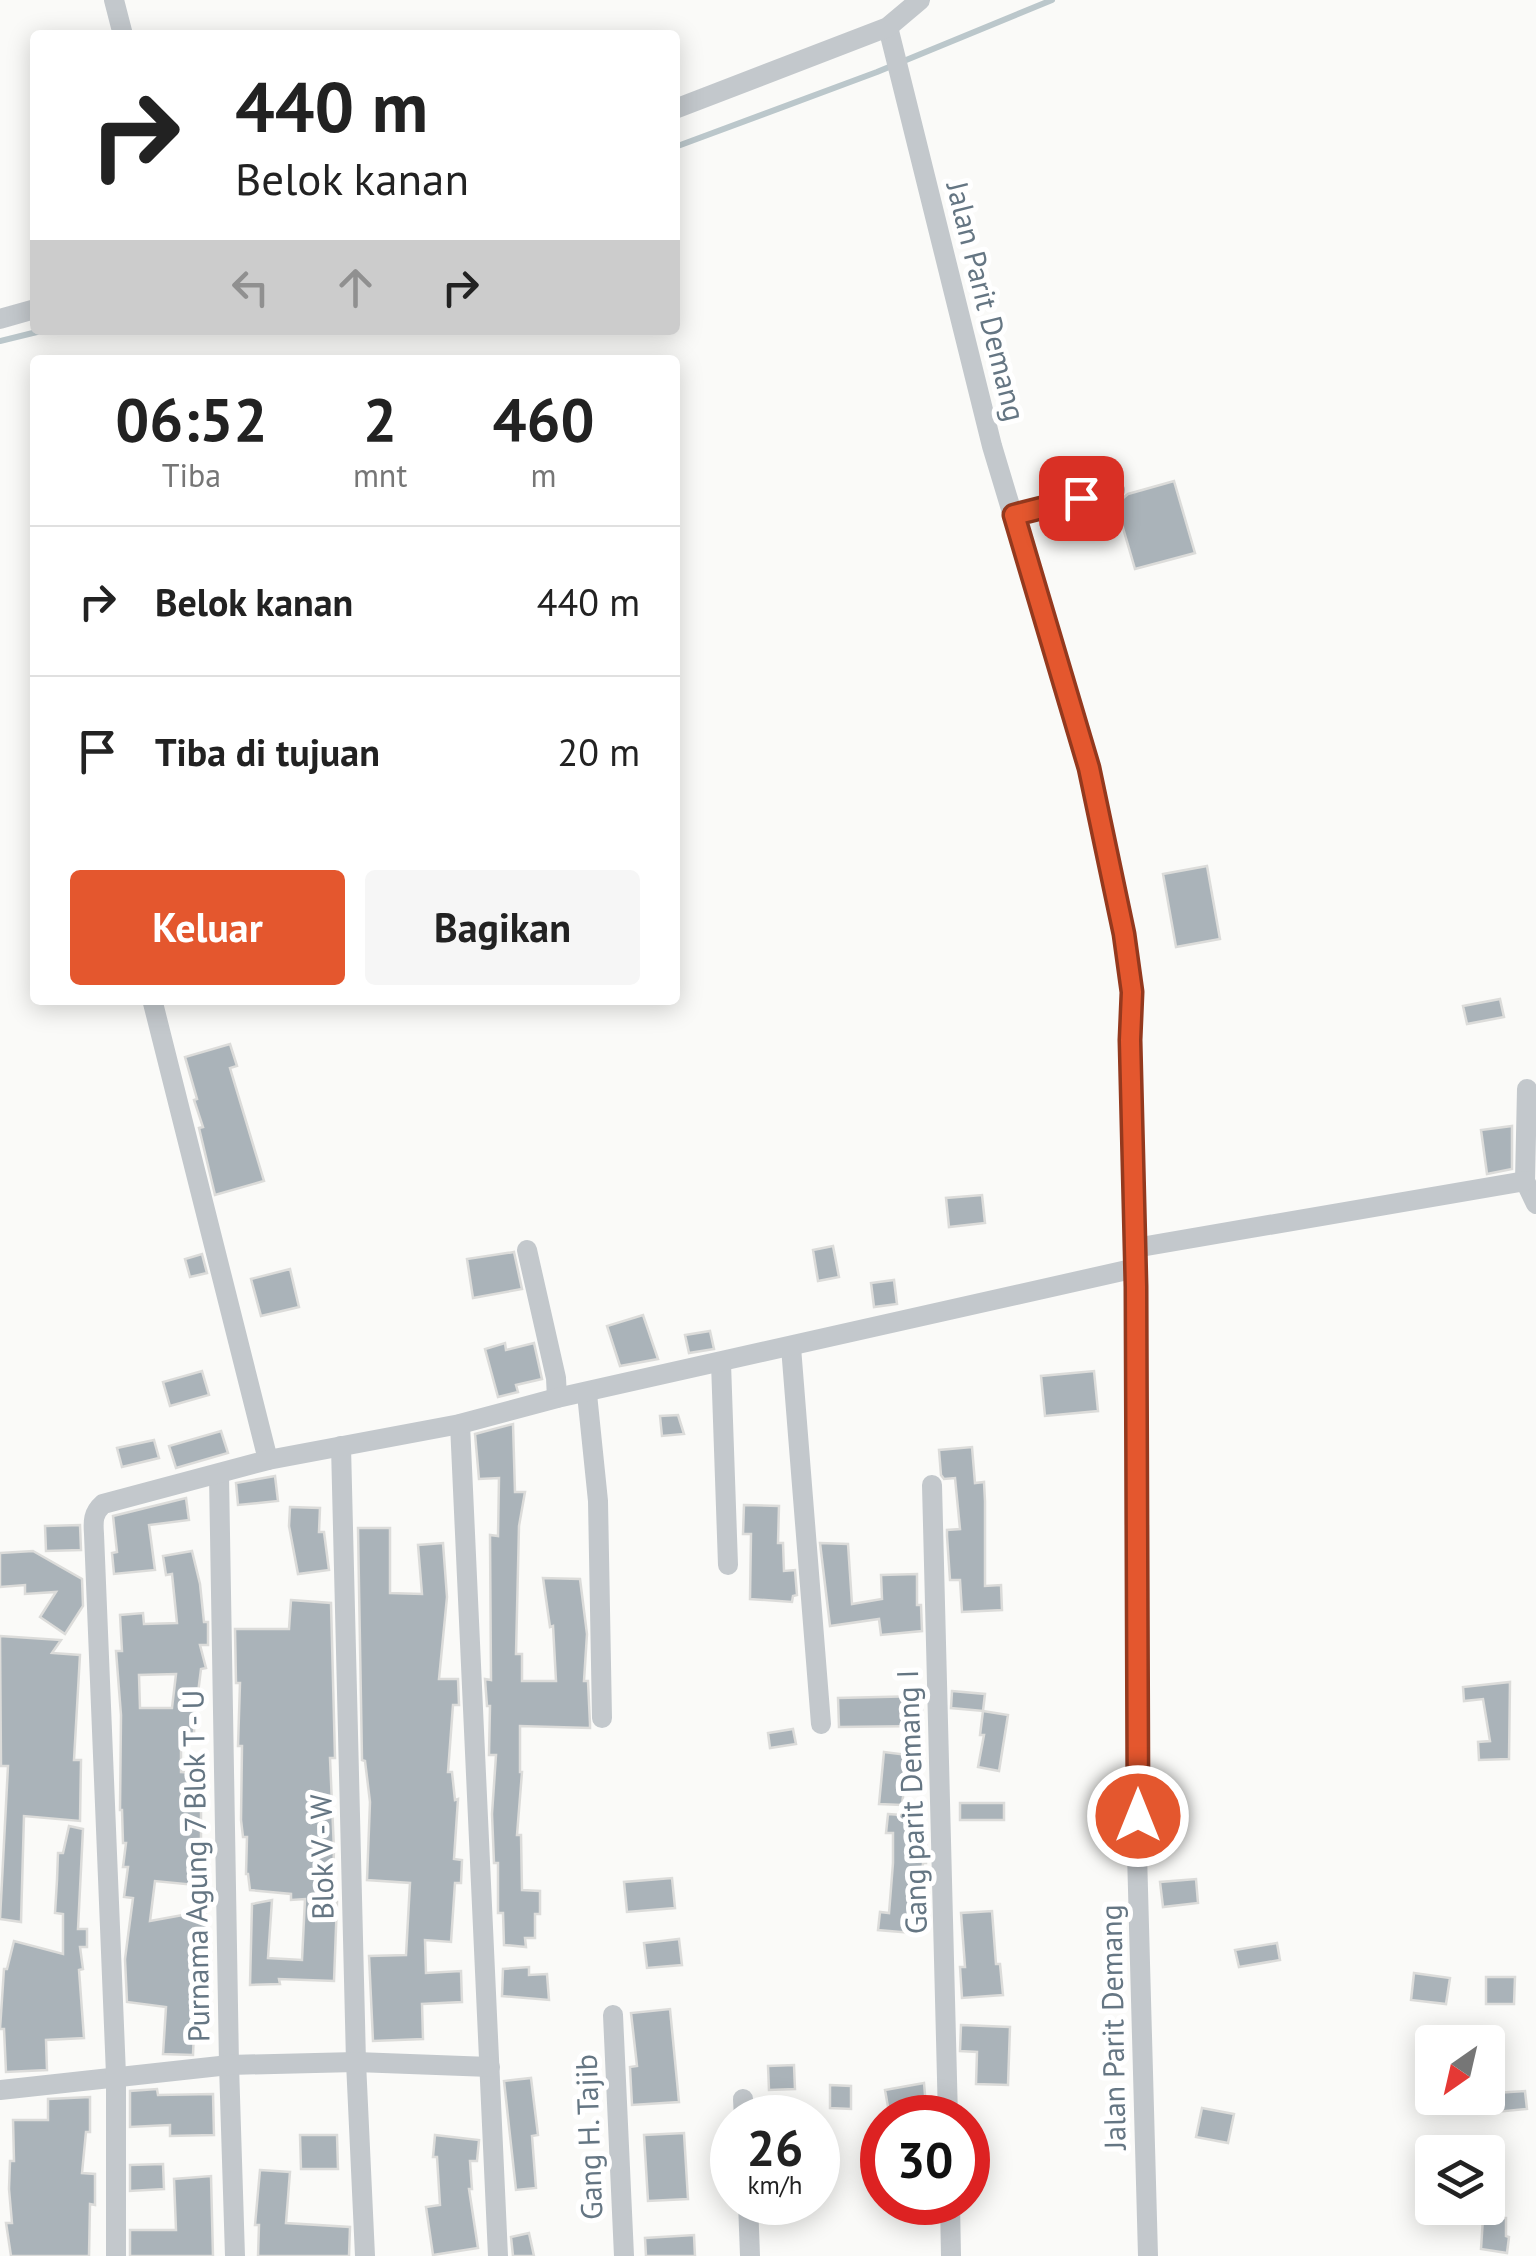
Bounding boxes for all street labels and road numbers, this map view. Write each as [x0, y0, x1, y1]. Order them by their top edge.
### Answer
street label: Jalan Parit Demang [938, 175, 1036, 425]
street label: Gang parit Demang I [887, 1669, 935, 1935]
street label: Purnama Agung 7 Blok T - U [172, 1690, 218, 2042]
street label: Blok V - W [300, 1794, 342, 1920]
street label: Jalan Parit Demang [1090, 1904, 1134, 2152]
street label: Gang H. Tajib [566, 2054, 610, 2220]

